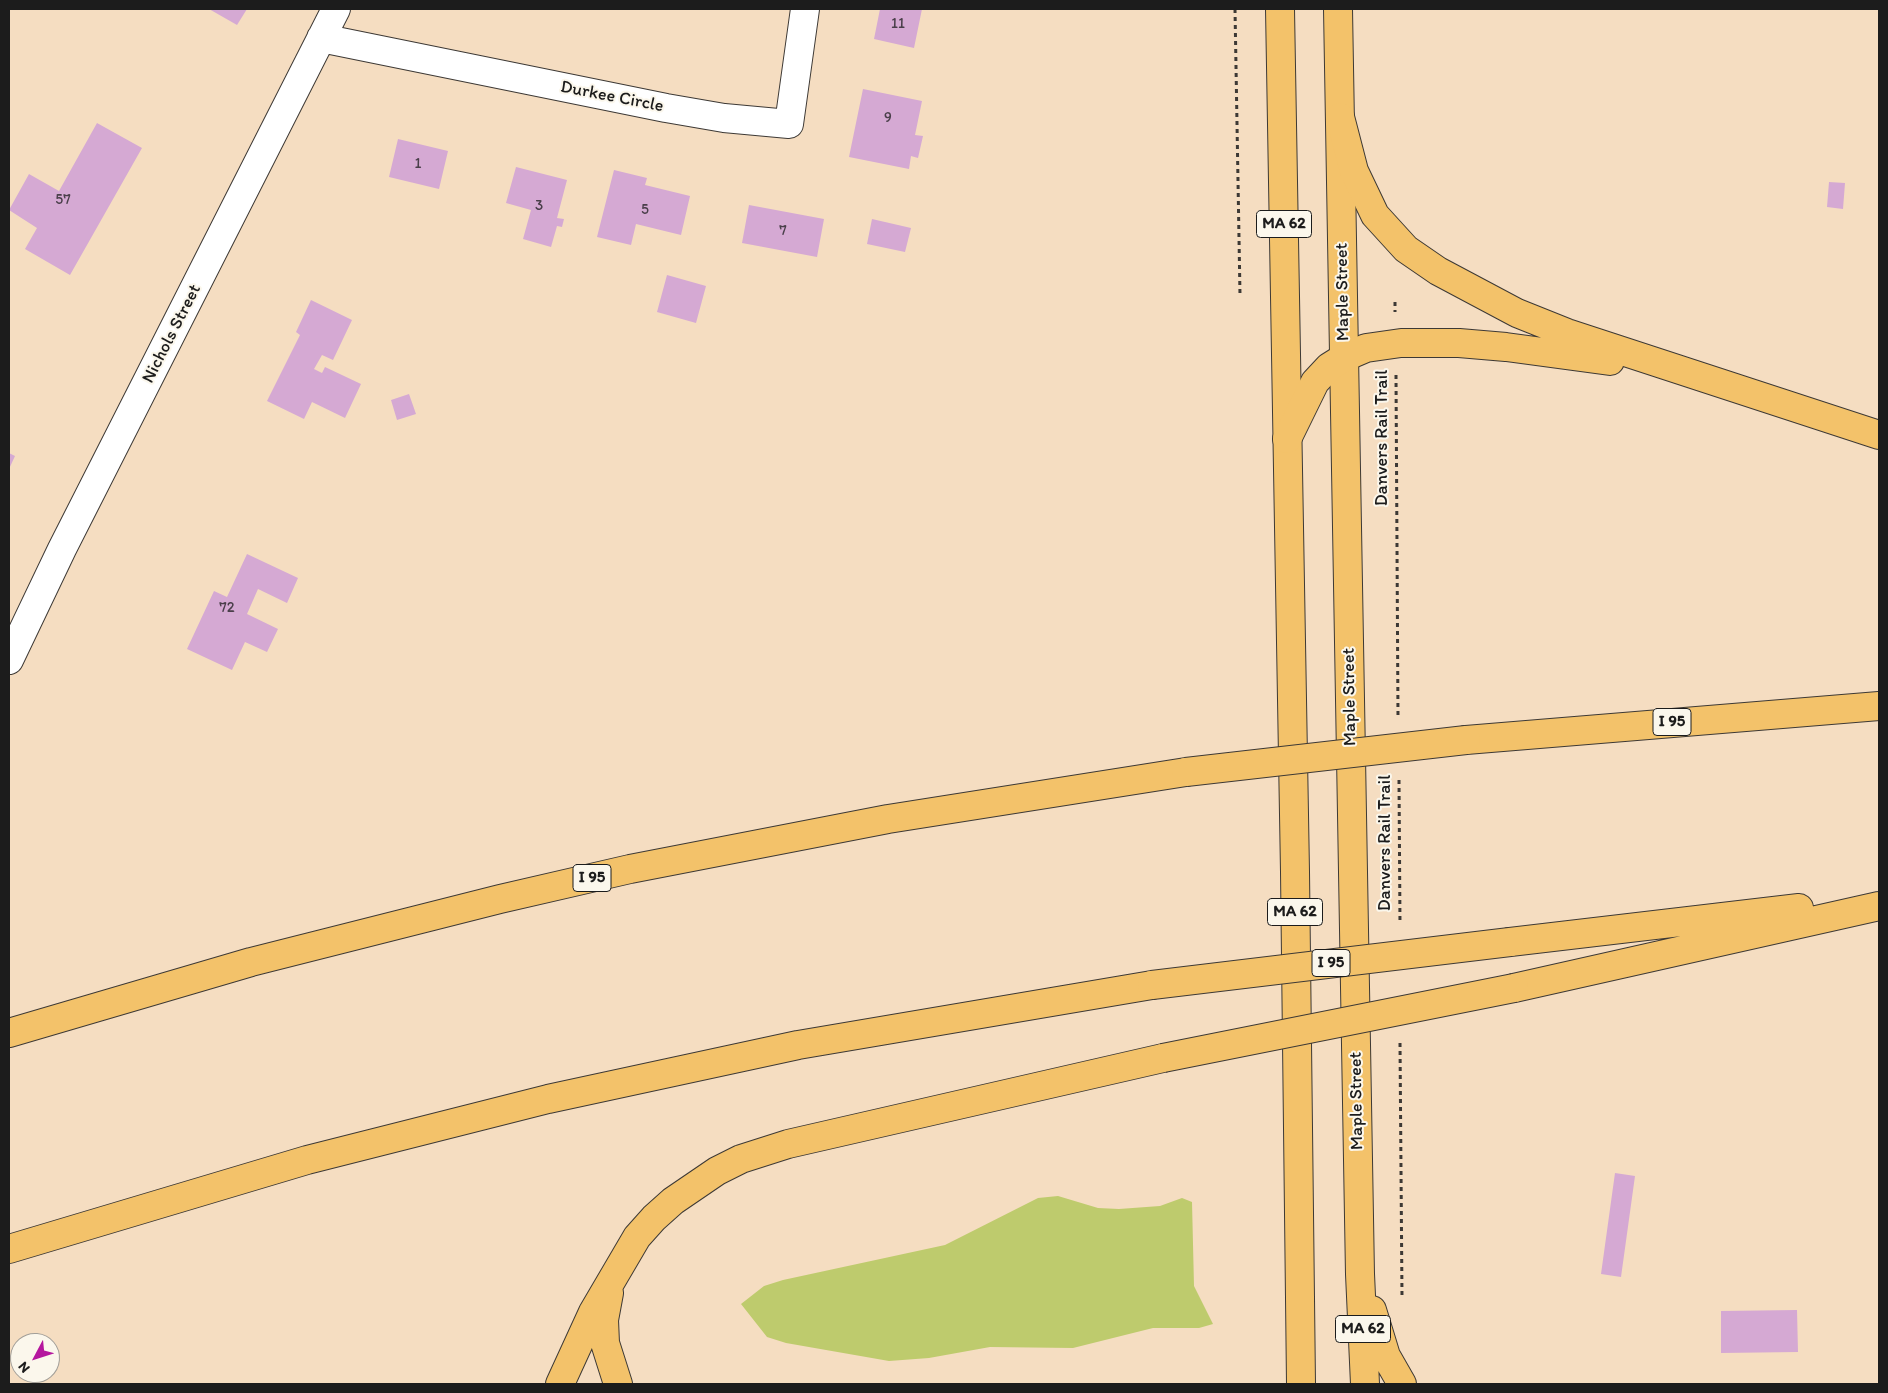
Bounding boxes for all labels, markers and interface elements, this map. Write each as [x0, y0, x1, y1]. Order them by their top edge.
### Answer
house number: 11 [891, 15, 905, 33]
street label: Durkee Circle [559, 76, 665, 118]
house number: 9 [884, 109, 892, 127]
house number: 1 [415, 155, 421, 173]
house number: 57 [55, 191, 71, 209]
house number: 3 [535, 197, 543, 215]
house number: 5 [641, 201, 649, 219]
road number: MA 62 [1256, 210, 1312, 238]
house number: 7 [779, 222, 787, 240]
street label: Maple Street [1331, 243, 1355, 341]
street label: Nichols Street [138, 281, 206, 387]
street label: Danvers Rail Trail [1371, 370, 1393, 506]
house number: 72 [219, 599, 235, 617]
street label: Maple Street [1338, 648, 1362, 746]
road number: I 95 [1653, 709, 1691, 736]
street label: Danvers Rail Trail [1374, 775, 1396, 911]
road number: I 95 [573, 864, 611, 891]
road number: MA 62 [1268, 899, 1322, 926]
road number: I 95 [1312, 950, 1350, 976]
street label: Maple Street [1345, 1052, 1369, 1150]
road number: MA 62 [1336, 1316, 1390, 1342]
north arrow [10, 1333, 60, 1383]
text: N [14, 1358, 33, 1376]

